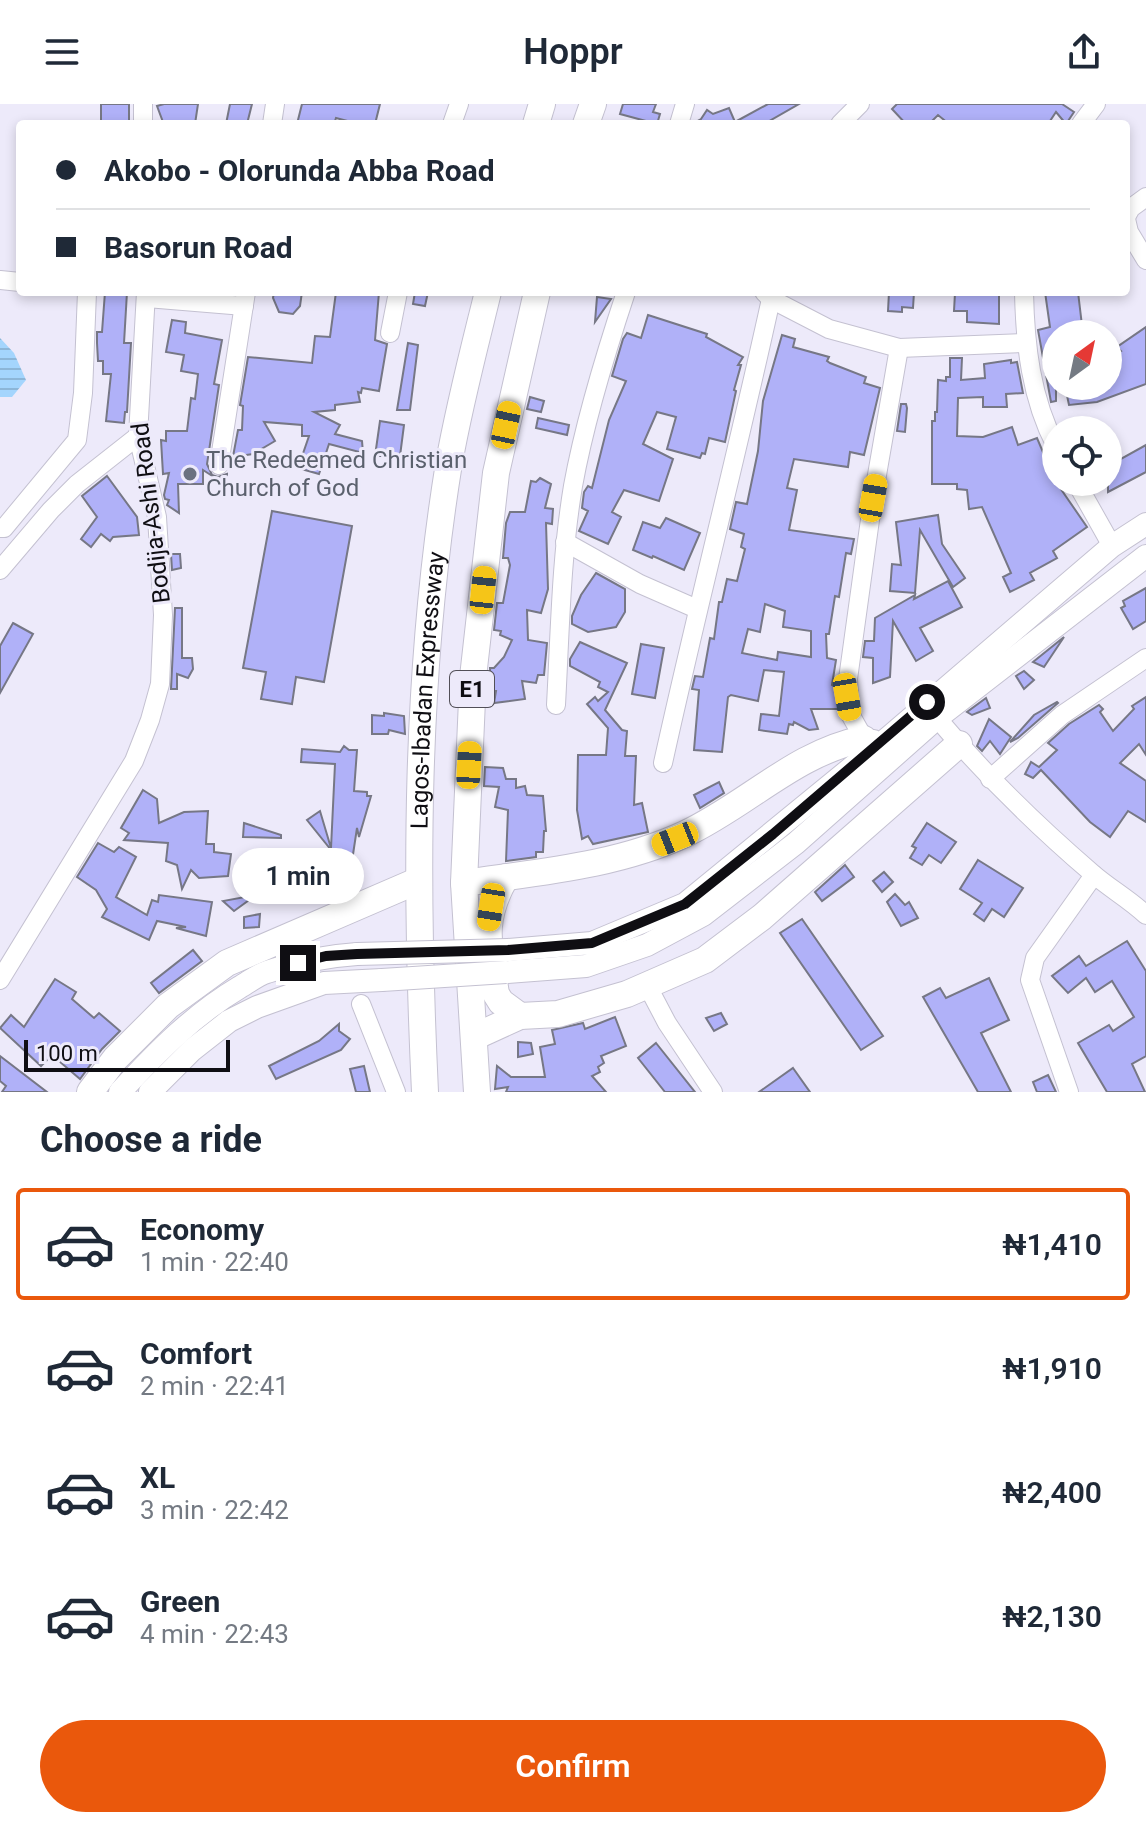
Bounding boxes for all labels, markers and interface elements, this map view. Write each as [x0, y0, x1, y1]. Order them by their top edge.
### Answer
icon: menu [40, 30, 84, 74]
icon: share [1062, 30, 1106, 74]
text: Hoppr [523, 31, 623, 73]
text: Akobo - Olorunda Abba Road [104, 153, 495, 188]
text: Basorun Road [104, 230, 293, 265]
north arrow [1042, 320, 1122, 400]
map controls [1042, 320, 1122, 496]
car [489, 399, 523, 451]
button: locate [1042, 416, 1122, 496]
street label: Bodija-Ashi Road [126, 421, 176, 605]
place label: The Redeemed Christian Church of God [206, 446, 467, 502]
marker: The Redeemed Christian Church of God [181, 465, 199, 483]
car [857, 472, 889, 524]
street label: Lagos-Ibadan Expressway [405, 550, 451, 829]
car [469, 565, 497, 615]
road number: E1 [450, 671, 494, 707]
car [831, 671, 863, 723]
route start [909, 684, 945, 720]
car [456, 740, 482, 790]
car [648, 819, 702, 859]
callout: 1 min [232, 847, 364, 903]
text: 1 min [265, 861, 331, 891]
car [475, 881, 507, 933]
route end [280, 945, 316, 981]
scale bar [24, 1036, 230, 1072]
text: 100 m [36, 1041, 98, 1066]
text: Choose a ride [40, 1119, 262, 1161]
icon: car [44, 1208, 116, 1280]
text: Economy [140, 1212, 264, 1247]
text: ₦1,410 [1002, 1227, 1102, 1262]
text: 1 min · 22:40 [140, 1247, 289, 1277]
icon: car [44, 1332, 116, 1404]
text: Comfort [140, 1336, 252, 1371]
text: ₦1,910 [1002, 1351, 1102, 1386]
text: 2 min · 22:41 [140, 1371, 289, 1401]
icon: car [44, 1456, 116, 1528]
text: XL [140, 1460, 175, 1495]
text: ₦2,400 [1002, 1475, 1102, 1510]
text: 3 min · 22:42 [140, 1495, 289, 1525]
icon: car [44, 1580, 116, 1652]
text: Green [140, 1584, 220, 1619]
text: ₦2,130 [1002, 1599, 1102, 1634]
text: 4 min · 22:43 [140, 1619, 289, 1649]
button: Confirm [40, 1720, 1106, 1812]

